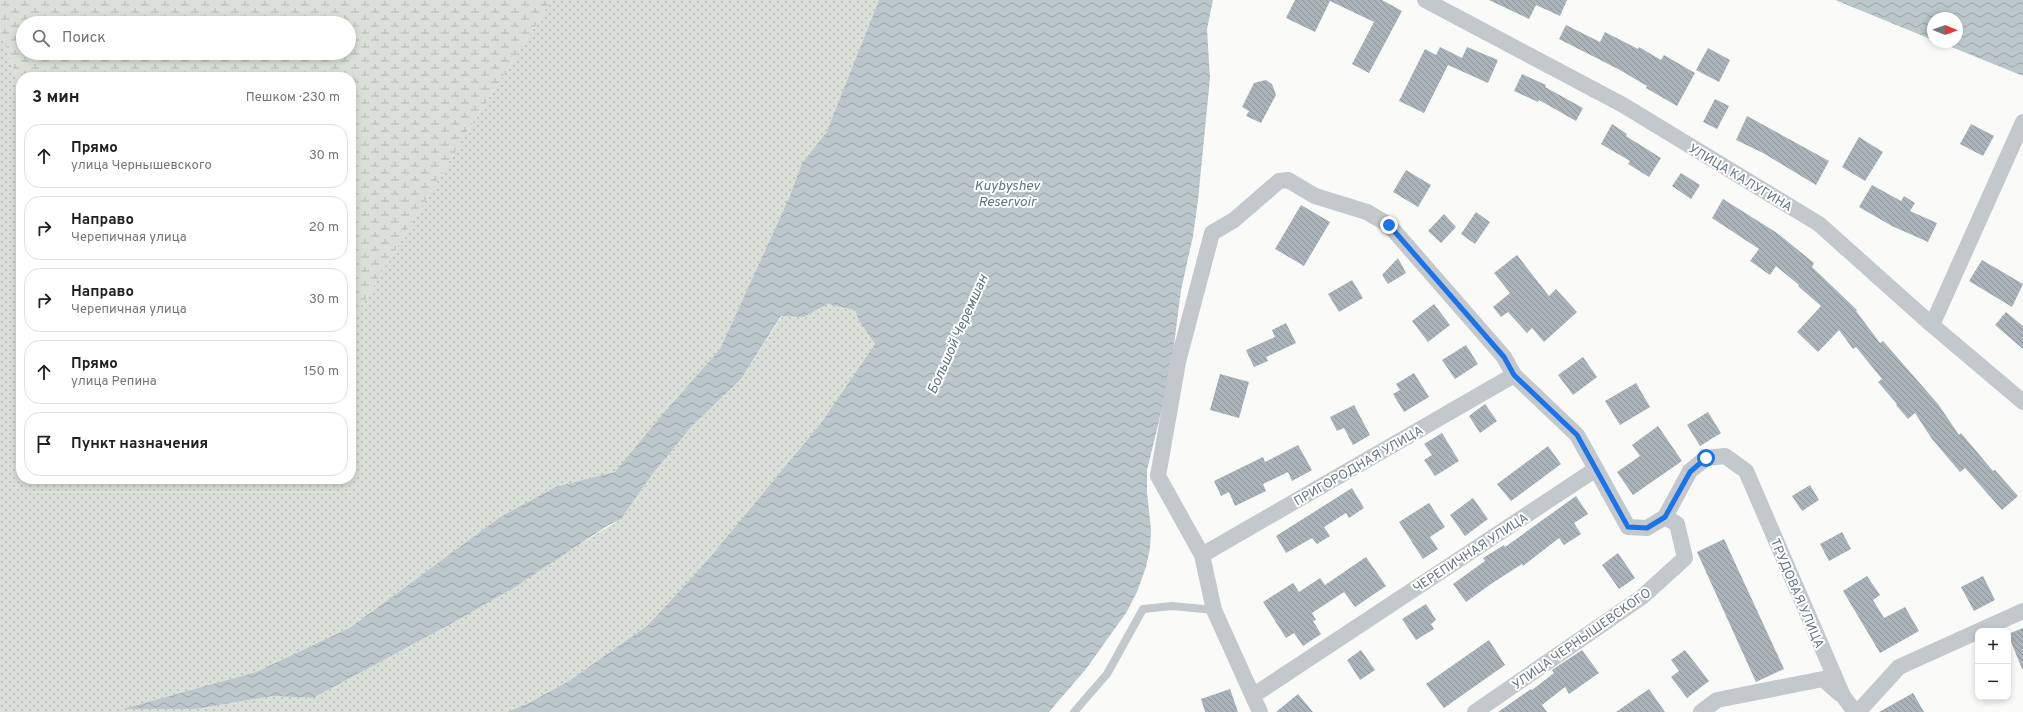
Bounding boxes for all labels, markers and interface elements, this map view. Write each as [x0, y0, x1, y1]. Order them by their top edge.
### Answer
north arrow [1927, 12, 1963, 48]
search box [16, 16, 356, 60]
icon: search [30, 27, 52, 49]
text: Поиск [62, 29, 106, 48]
text: 3 мин [32, 87, 80, 109]
text: Пешком · 230 m [246, 90, 340, 106]
text: Прямо [71, 139, 118, 158]
street label: УЛИЦА КАЛУГИНА [1685, 141, 1795, 216]
icon: ahead [33, 145, 55, 167]
text: 30 m [309, 148, 339, 164]
text: улица Чернышевского [71, 158, 212, 174]
water label: Kuybyshev Reservoir [974, 178, 1041, 211]
text: Направо [71, 211, 134, 230]
route end [1380, 216, 1398, 234]
icon: right [33, 217, 55, 239]
text: 20 m [309, 220, 339, 236]
text: Черепичная улица [71, 230, 187, 246]
water label: Большой Черемшан [924, 271, 993, 397]
text: Направо [71, 283, 134, 302]
icon: right [33, 289, 55, 311]
text: 30 m [309, 292, 339, 308]
text: Черепичная улица [71, 302, 187, 318]
text: Прямо [71, 355, 118, 374]
icon: ahead [33, 361, 55, 383]
text: 150 m [304, 364, 339, 380]
text: улица Репина [71, 374, 157, 390]
street label: ПРИГОРОДНАЯ УЛИЦА [1291, 423, 1427, 510]
icon: arrive [33, 433, 55, 455]
text: Пункт назначения [71, 435, 208, 454]
route start [1697, 449, 1715, 467]
street label: ЧЕРЕПИЧНАЯ УЛИЦА [1410, 510, 1532, 597]
street label: ТРУДОВАЯ УЛИЦА [1766, 536, 1827, 651]
street label: УЛИЦА ЧЕРНЫШЕВСКОГО [1510, 586, 1655, 694]
map controls [1975, 628, 2011, 700]
button: + [1975, 628, 2011, 664]
button: − [1975, 664, 2011, 700]

